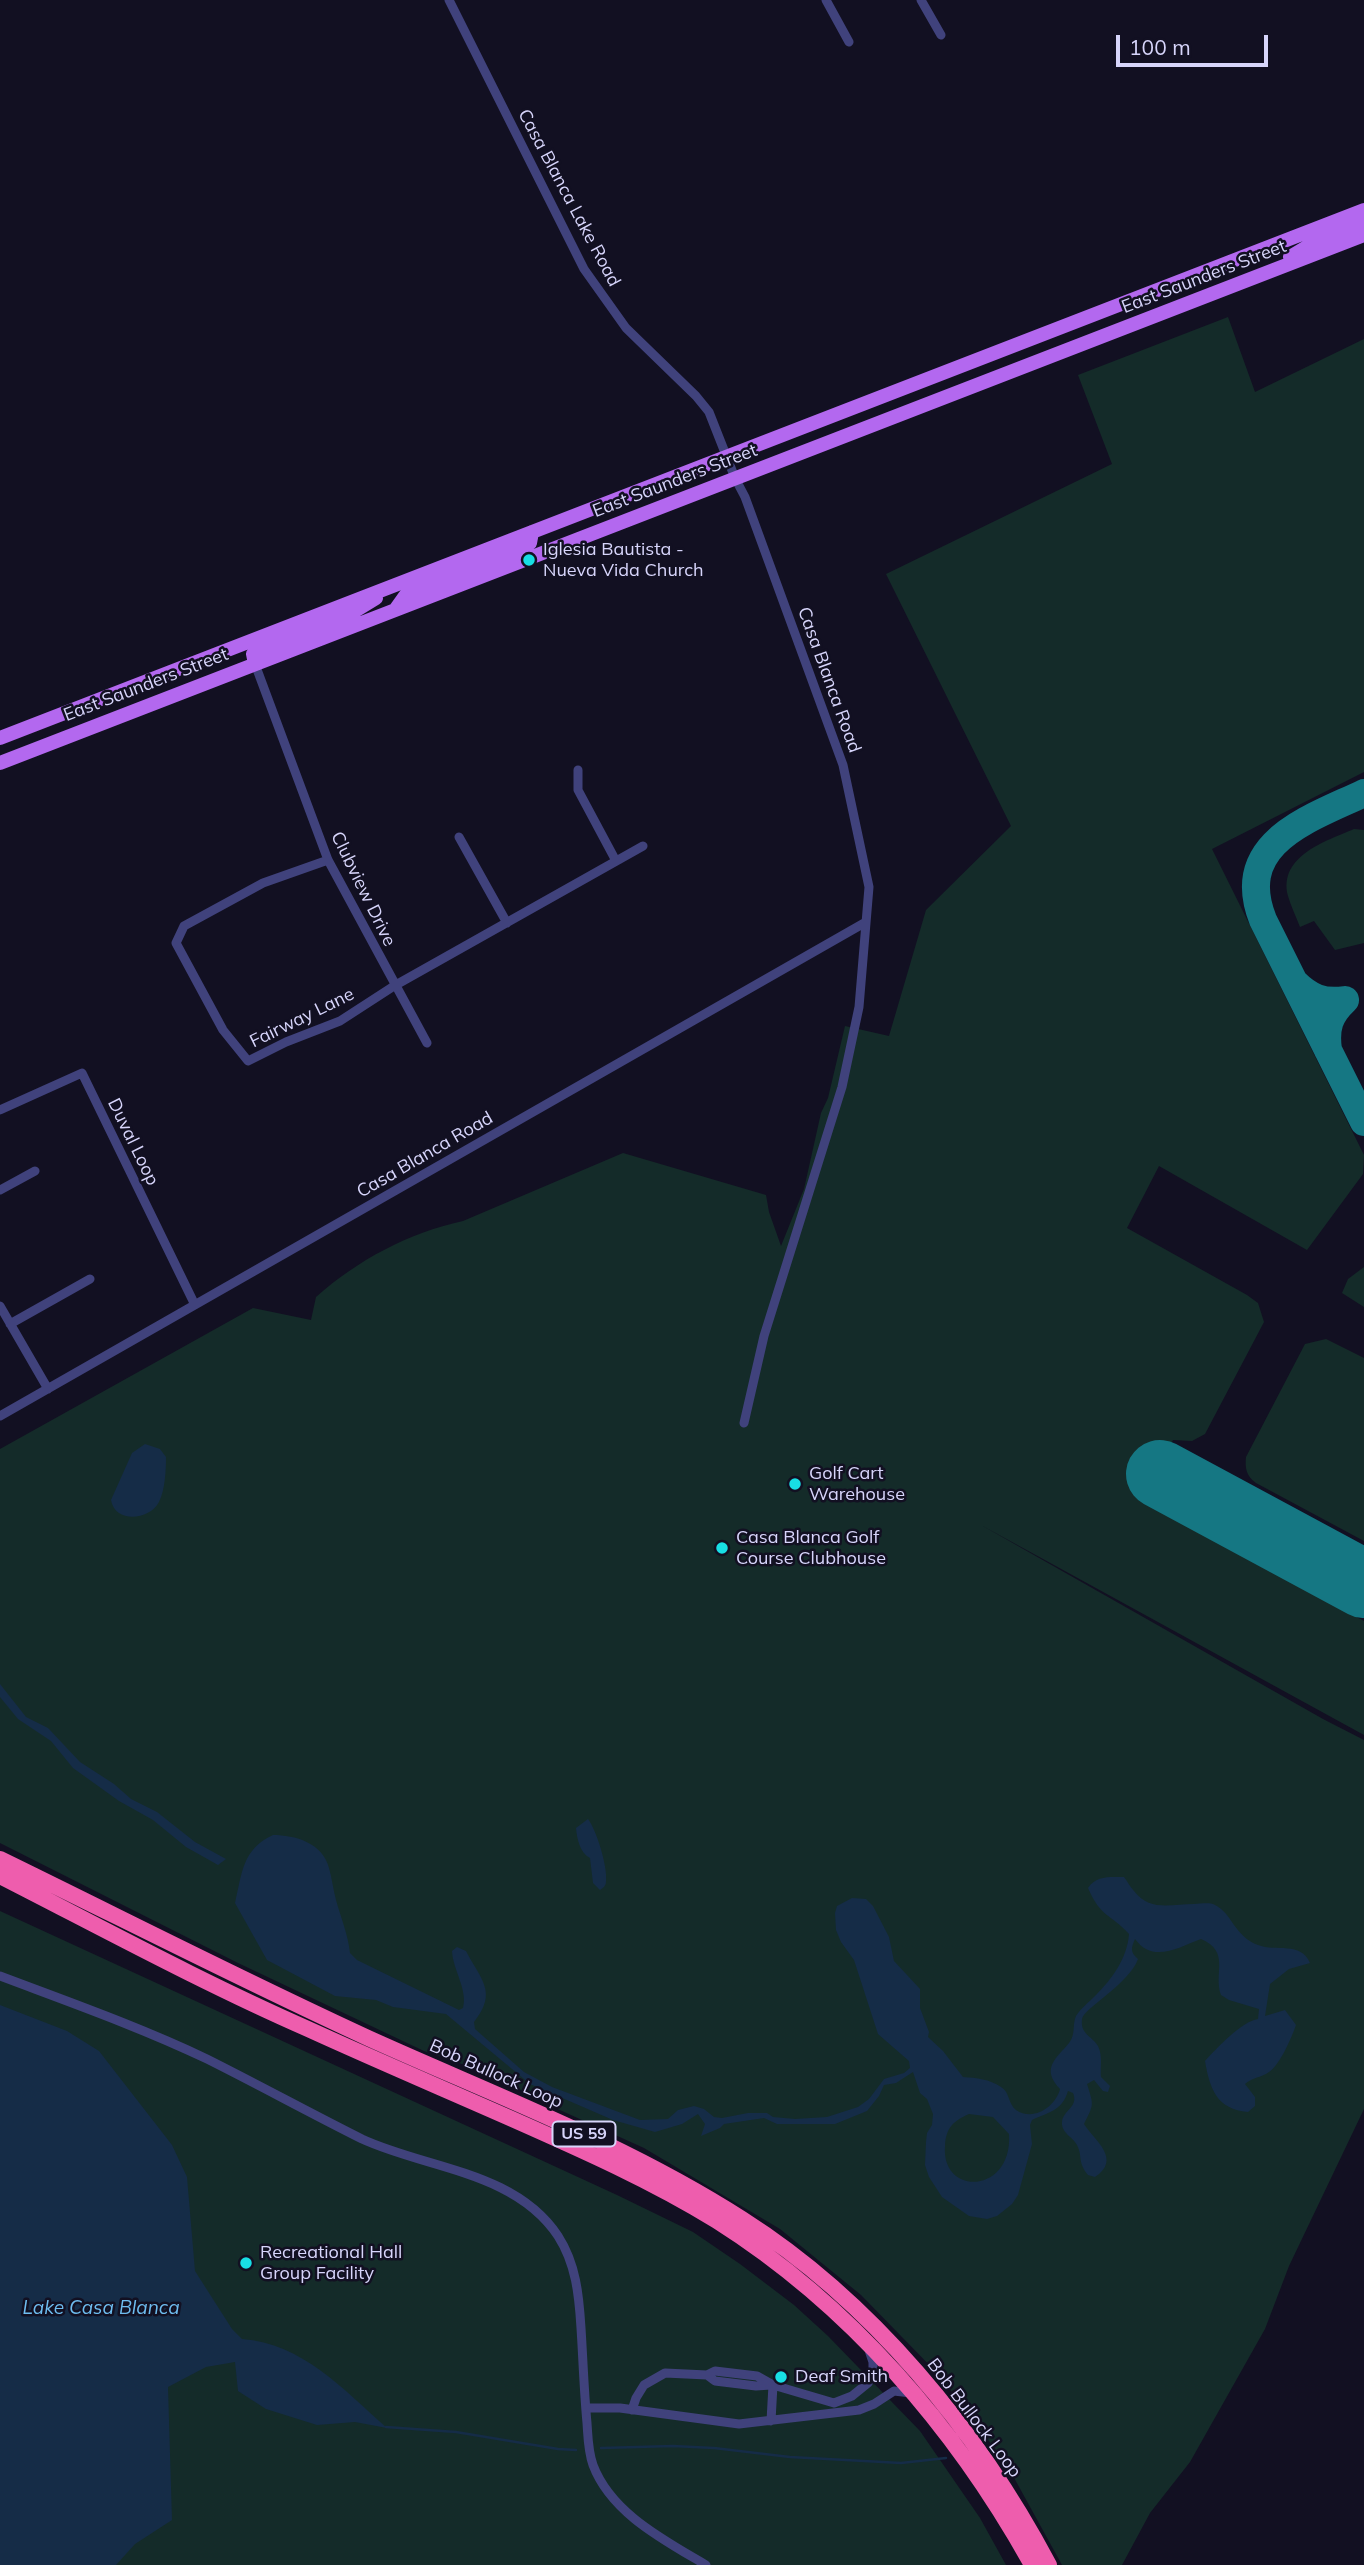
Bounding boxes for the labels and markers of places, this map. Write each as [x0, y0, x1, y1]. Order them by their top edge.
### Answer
place label: Iglesia Bautista - Nueva Vida Church [543, 539, 704, 582]
marker: Iglesia Bautista - Nueva Vida Church [521, 552, 537, 568]
place label: Golf Cart Warehouse [809, 1463, 905, 1506]
marker: Golf Cart Warehouse [787, 1476, 803, 1492]
place label: Casa Blanca Golf Course Clubhouse [736, 1527, 886, 1570]
marker: Casa Blanca Golf Course Clubhouse [714, 1540, 730, 1556]
place label: Recreational Hall Group Facility [260, 2242, 402, 2284]
marker: Recreational Hall Group Facility [238, 2255, 254, 2271]
place label: Deaf Smith [795, 2366, 888, 2388]
marker: Deaf Smith [773, 2369, 789, 2385]

